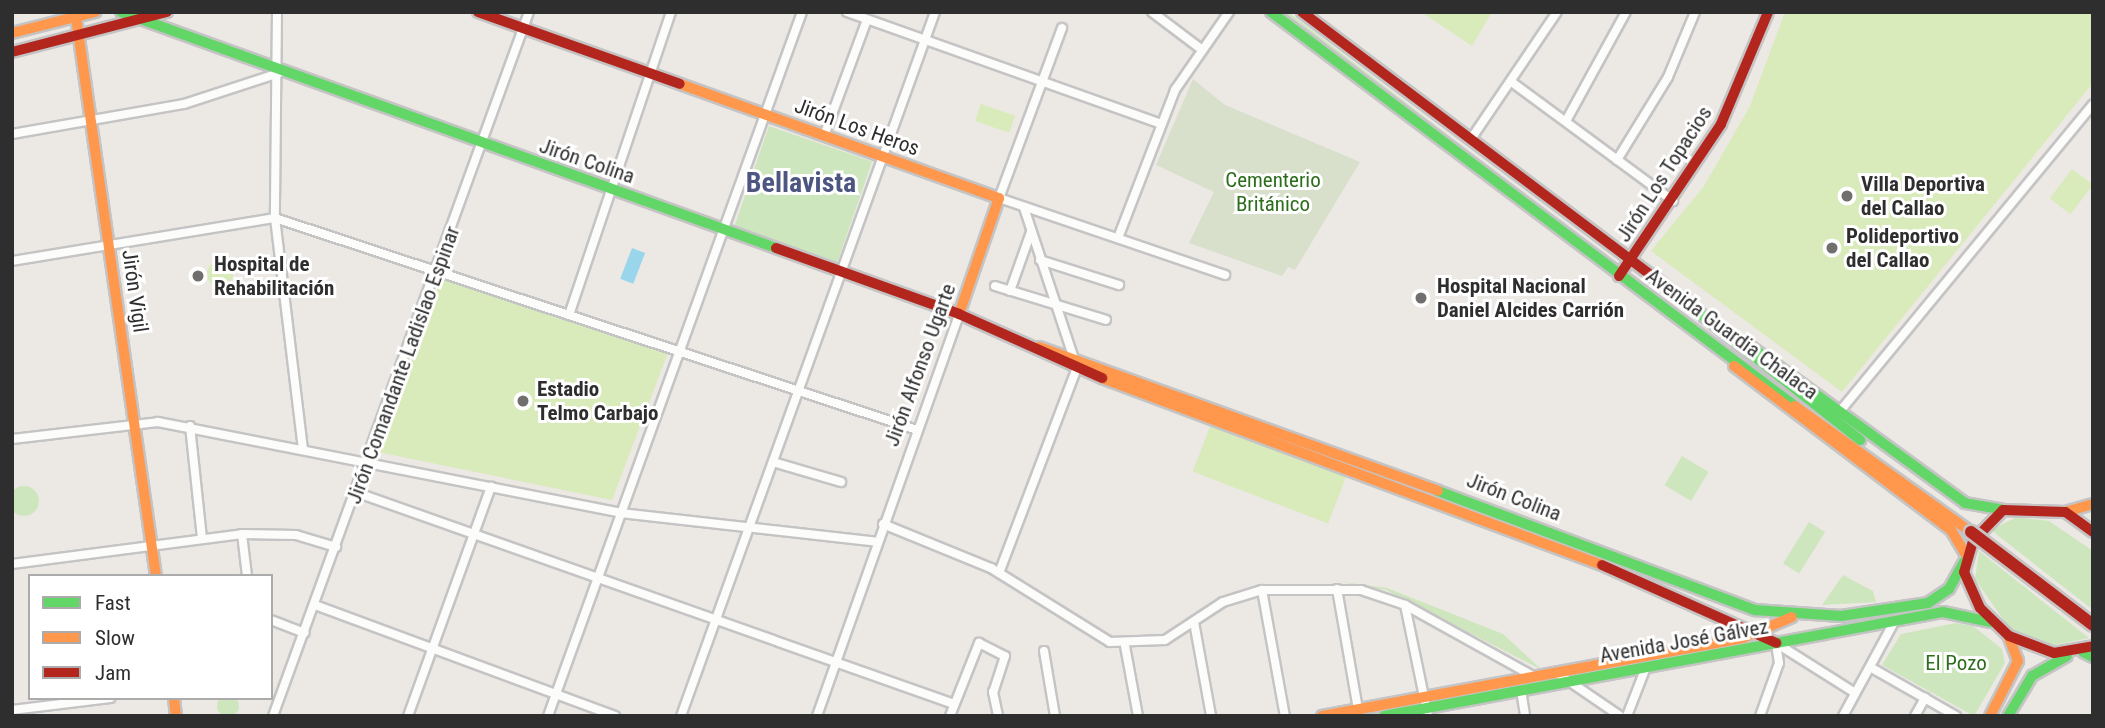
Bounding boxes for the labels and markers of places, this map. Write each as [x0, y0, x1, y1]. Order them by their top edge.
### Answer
place label: Villa Deportiva del Callao [1861, 171, 1985, 221]
marker: Villa Deportiva del Callao [1839, 188, 1855, 204]
place label: Polideportivo del Callao [1846, 223, 1959, 273]
marker: Polideportivo del Callao [1824, 240, 1840, 256]
place label: Hospital de Rehabilitación [214, 251, 334, 301]
marker: Hospital de Rehabilitación [188, 266, 208, 286]
place label: Hospital Nacional Daniel Alcides Carrión [1437, 273, 1624, 323]
marker: Hospital Nacional Daniel Alcides Carrión [1411, 288, 1431, 308]
place label: Estadio Telmo Carbajo [537, 376, 658, 426]
marker: Estadio Telmo Carbajo [515, 393, 531, 409]

